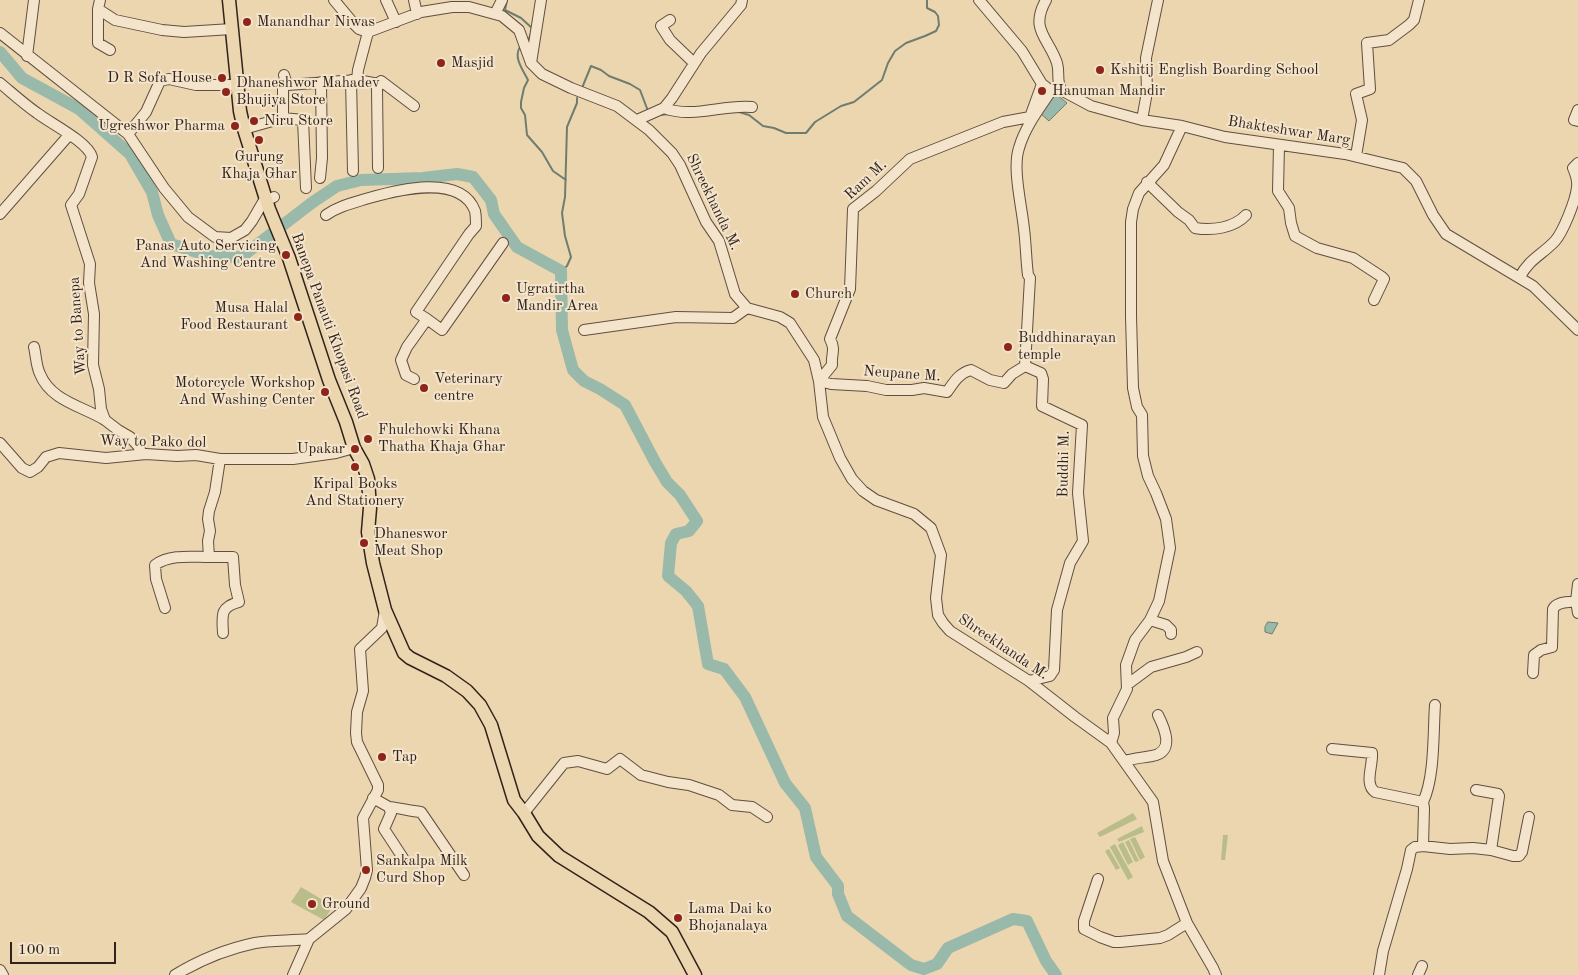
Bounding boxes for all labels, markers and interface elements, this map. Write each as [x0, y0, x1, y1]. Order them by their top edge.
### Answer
place label: Manandhar Niwas [257, 13, 375, 31]
marker: Manandhar Niwas [241, 16, 253, 28]
place label: Masjid [451, 54, 494, 72]
marker: Masjid [435, 57, 447, 69]
place label: Kshitij English Boarding School [1110, 61, 1318, 79]
marker: Kshitij English Boarding School [1094, 64, 1106, 76]
place label: D R Sofa House [107, 69, 212, 87]
marker: D R Sofa House [216, 72, 228, 84]
place label: Dhaneshwor Mahadev Bhujiya Store [236, 74, 380, 109]
place label: Hanuman Mandir [1052, 82, 1165, 100]
marker: Hanuman Mandir [1036, 85, 1048, 97]
marker: Dhaneshwor Mahadev Bhujiya Store [220, 86, 232, 98]
place label: Niru Store [264, 112, 333, 130]
street label: Bhakteshwar Marg [1227, 112, 1351, 150]
marker: Niru Store [248, 115, 260, 127]
place label: Ugreshwor Pharma [98, 117, 225, 135]
marker: Ugreshwor Pharma [229, 120, 241, 132]
marker: Gurung Khaja Ghar [253, 134, 265, 146]
place label: Gurung Khaja Ghar [221, 148, 297, 183]
street label: Shreekhanda M. [682, 151, 744, 253]
street label: Ram M. [841, 156, 891, 204]
street label: Banepa Panauti Khopasi Road [287, 231, 371, 421]
place label: Panas Auto Servicing And Washing Centre [135, 237, 276, 272]
marker: Panas Auto Servicing And Washing Centre [280, 249, 292, 261]
street label: Way to Banepa [66, 276, 90, 376]
place label: Ugratirtha Mandir Area [516, 280, 598, 315]
place label: Church [805, 285, 852, 303]
marker: Church [789, 288, 801, 300]
marker: Ugratirtha Mandir Area [500, 292, 512, 304]
place label: Musa Halal Food Restaurant [180, 299, 288, 334]
marker: Musa Halal Food Restaurant [292, 311, 304, 323]
place label: Buddhinarayan temple [1018, 329, 1116, 364]
marker: Buddhinarayan temple [1002, 341, 1014, 353]
street label: Neupane M. [863, 362, 941, 386]
place label: Veterinary centre [434, 370, 503, 405]
place label: Motorcycle Workshop And Washing Center [175, 374, 315, 409]
marker: Veterinary centre [418, 382, 430, 394]
marker: Motorcycle Workshop And Washing Center [319, 386, 331, 398]
place label: Fhulchowki Khana Thatha Khaja Ghar [378, 421, 505, 456]
street label: Buddhi M. [1054, 430, 1074, 498]
street label: Way to Pako dol [99, 432, 207, 452]
marker: Fhulchowki Khana Thatha Khaja Ghar [362, 433, 374, 445]
place label: Upakar [297, 440, 345, 458]
marker: Upakar [349, 443, 361, 455]
marker: Kripal Books And Stationery [349, 461, 361, 473]
place label: Kripal Books And Stationery [305, 475, 405, 510]
place label: Dhaneswor Meat Shop [374, 525, 447, 560]
marker: Dhaneswor Meat Shop [358, 537, 370, 549]
street label: Shreekhanda M. [954, 610, 1052, 684]
place label: Tap [392, 748, 417, 766]
marker: Tap [376, 751, 388, 763]
place label: Sankalpa Milk Curd Shop [376, 852, 468, 887]
marker: Sankalpa Milk Curd Shop [360, 864, 372, 876]
place label: Ground [322, 895, 370, 913]
marker: Ground [306, 898, 318, 910]
place label: Lama Dai ko Bhojanalaya [688, 900, 772, 935]
marker: Lama Dai ko Bhojanalaya [672, 912, 684, 924]
scale bar [12, 932, 119, 964]
text: 100 m [18, 943, 60, 958]

